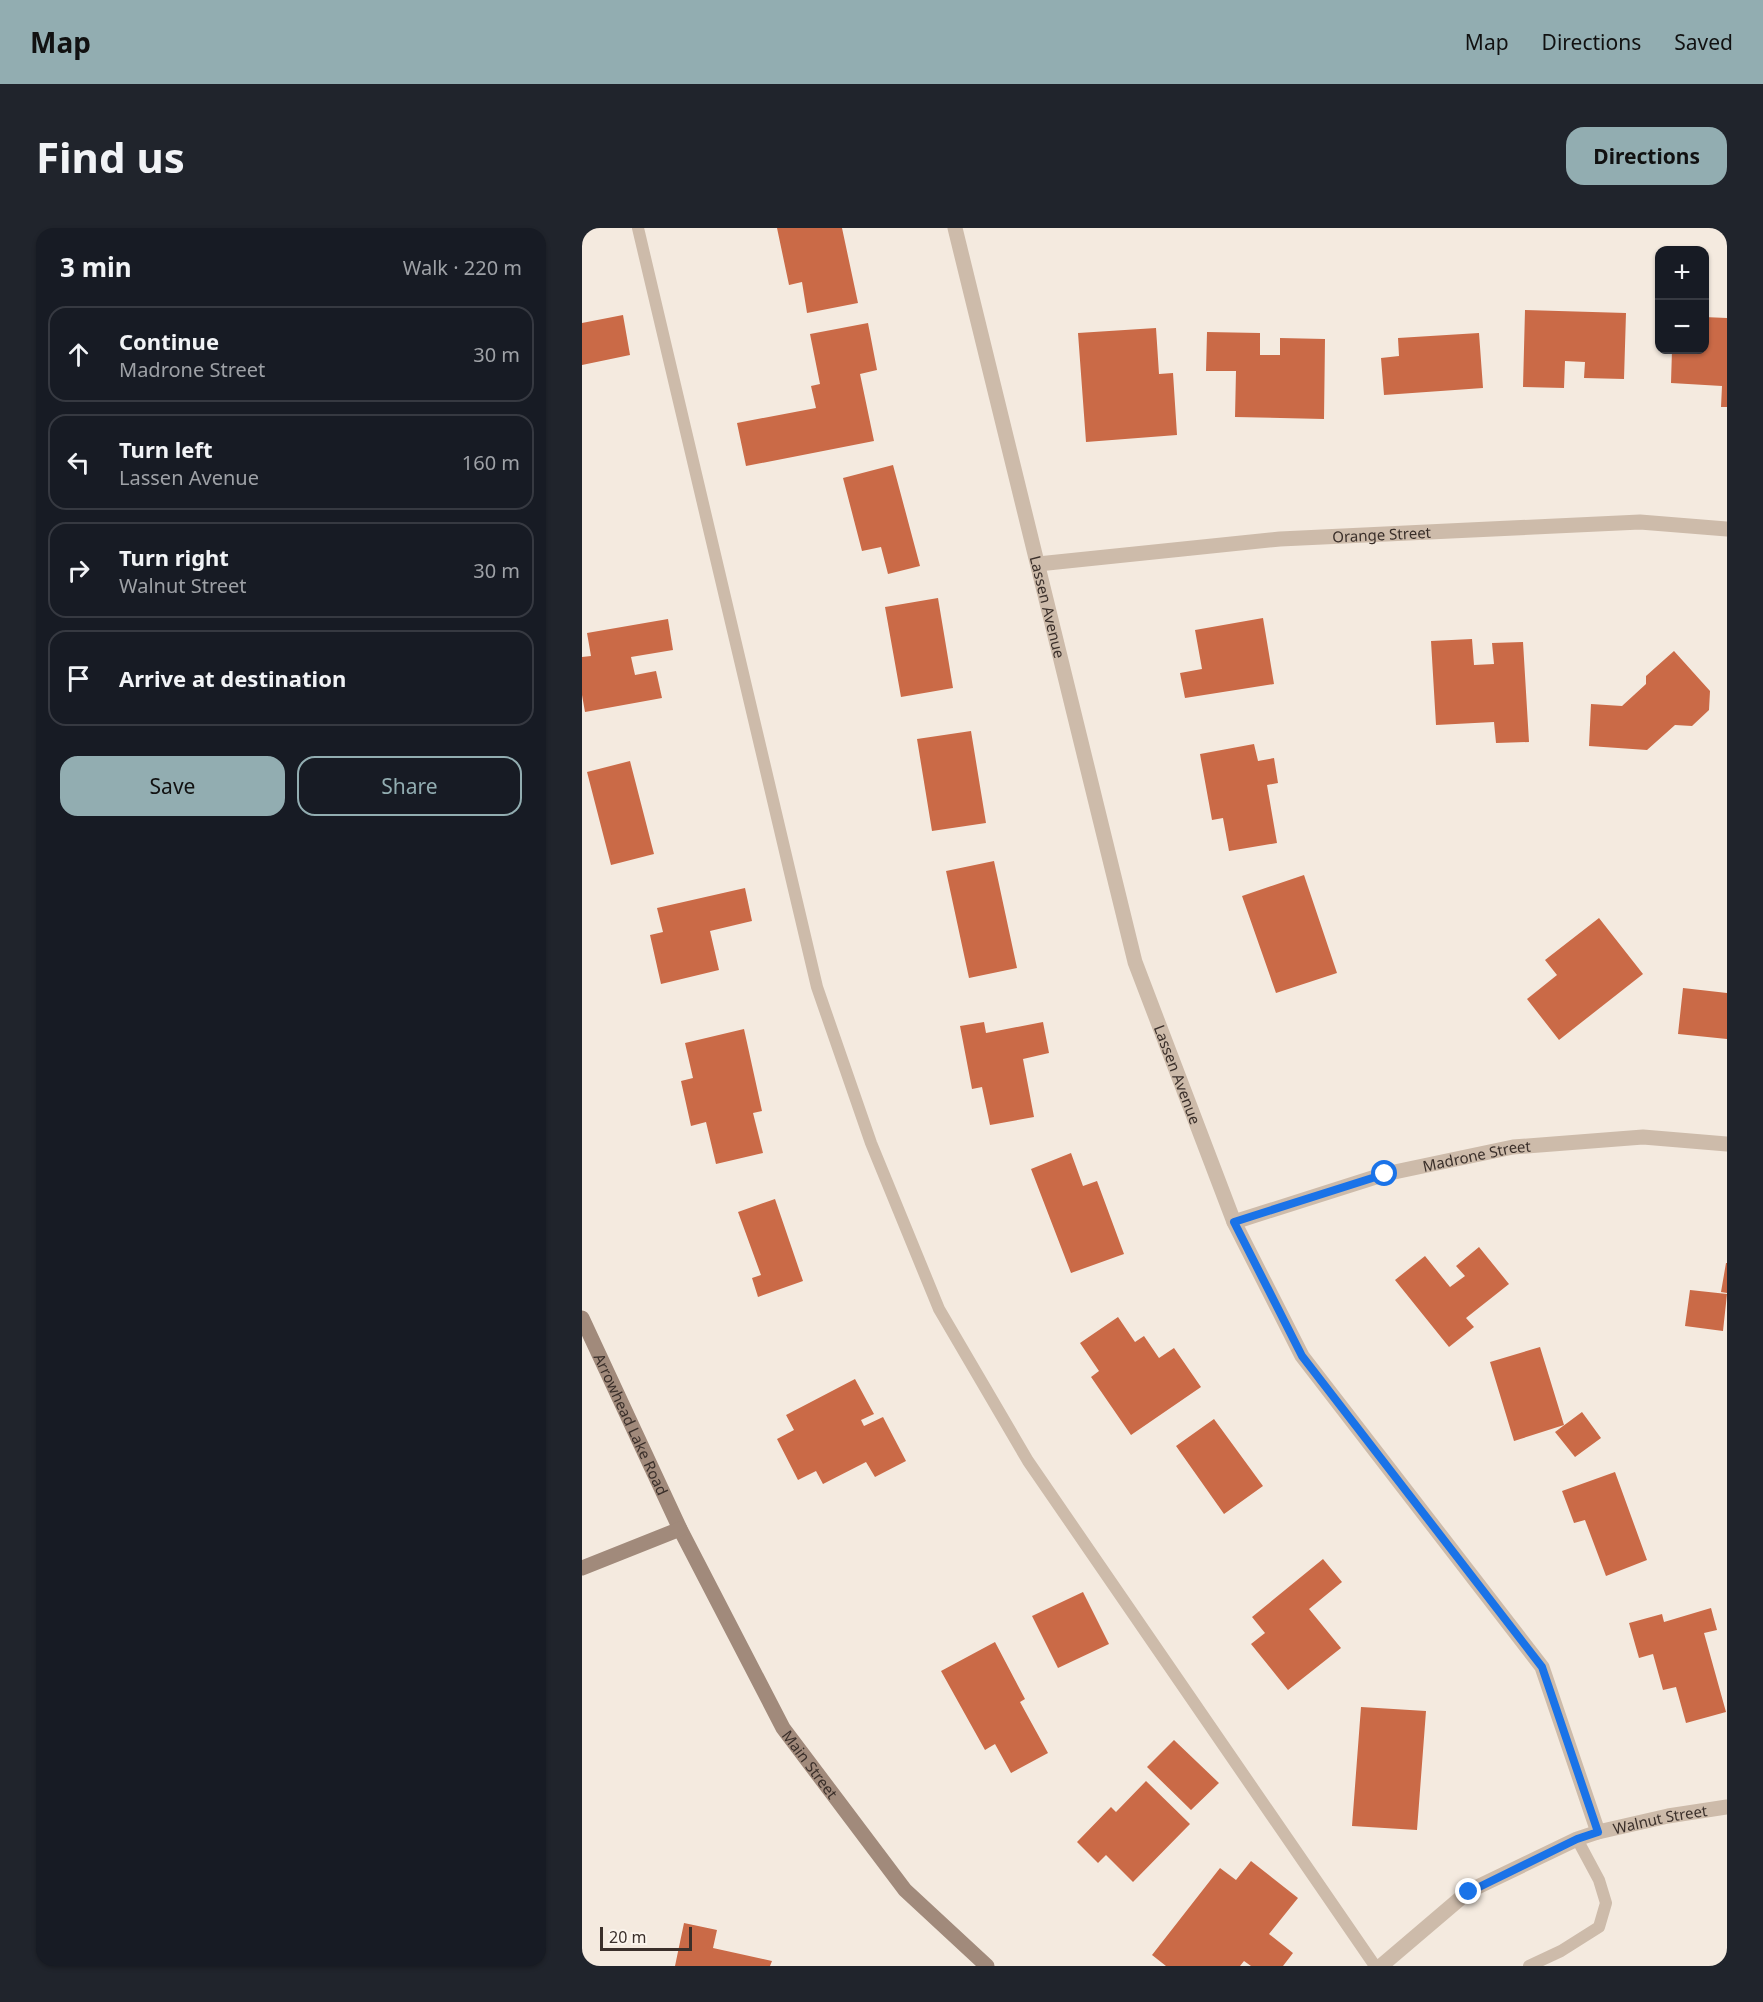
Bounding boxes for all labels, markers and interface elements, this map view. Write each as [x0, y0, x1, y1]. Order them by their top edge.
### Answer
text: Map [30, 23, 91, 61]
text: Map [1465, 28, 1509, 56]
text: Directions [1542, 28, 1641, 56]
text: Saved [1674, 28, 1733, 56]
button: Directions [1566, 127, 1727, 185]
text: Find us [36, 128, 185, 185]
map controls [1655, 246, 1709, 354]
button: + [1655, 246, 1709, 300]
text: 3 min [60, 249, 132, 285]
text: Walk · 220 m [403, 254, 522, 281]
button: − [1655, 300, 1709, 354]
text: Continue [119, 326, 219, 356]
icon: ahead [62, 338, 95, 371]
text: 30 m [473, 341, 520, 368]
text: Madrone Street [119, 356, 265, 383]
text: Turn left [119, 434, 213, 464]
icon: left [62, 446, 95, 479]
text: 160 m [462, 449, 520, 476]
text: Lassen Avenue [119, 464, 259, 491]
street label: Orange Street [1332, 522, 1432, 547]
text: Turn right [119, 542, 229, 572]
street label: Lassen Avenue [1026, 553, 1070, 660]
icon: right [62, 554, 95, 587]
text: 30 m [473, 557, 520, 584]
text: Walnut Street [119, 572, 247, 599]
icon: arrive [62, 662, 95, 695]
text: Arrive at destination [119, 663, 346, 693]
button: Save [60, 756, 285, 816]
button: Share [297, 756, 522, 816]
street label: Lassen Avenue [1150, 1022, 1206, 1127]
street label: Madrone Street [1421, 1136, 1532, 1176]
route start [1371, 1160, 1397, 1186]
street label: Arrowhead Lake Road [590, 1350, 673, 1498]
street label: Main Street [778, 1726, 843, 1803]
street label: Walnut Street [1611, 1800, 1709, 1838]
route end [1455, 1878, 1481, 1904]
scale bar [600, 1924, 692, 1952]
text: 20 m [609, 1926, 646, 1948]

